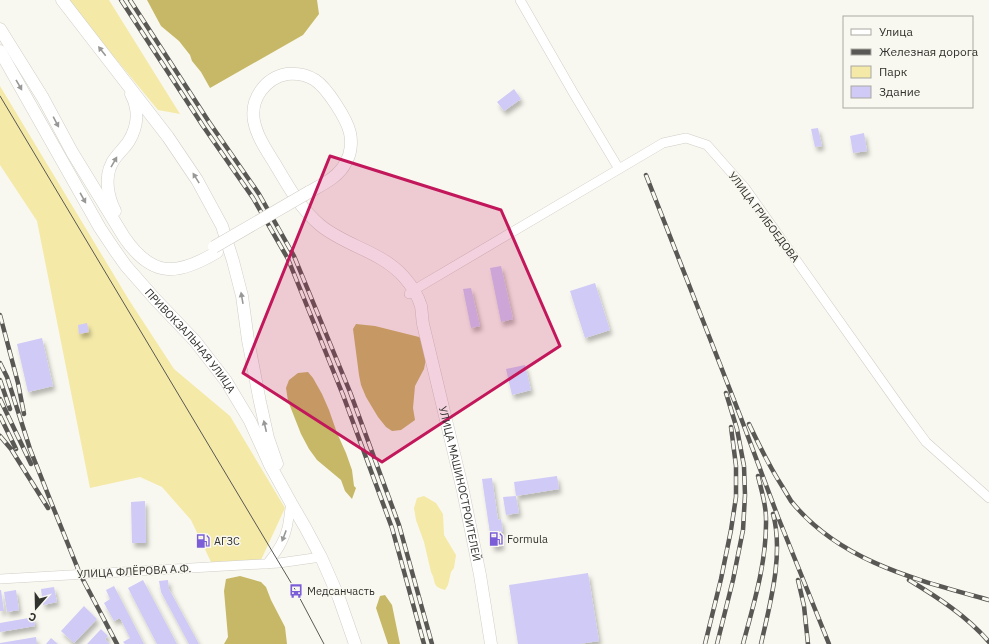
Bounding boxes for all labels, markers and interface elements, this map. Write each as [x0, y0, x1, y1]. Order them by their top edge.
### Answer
legend [843, 16, 973, 108]
text: Улица [879, 24, 913, 39]
text: Железная дорога [879, 44, 979, 59]
one-way arrow [97, 45, 106, 56]
text: Парк [879, 64, 908, 79]
one-way arrow [16, 79, 23, 91]
text: Здание [879, 84, 921, 99]
one-way arrow [53, 116, 59, 128]
one-way arrow [110, 156, 117, 168]
street label: УЛИЦА ГРИБОЕДОВА [725, 169, 803, 265]
one-way arrow [192, 173, 200, 183]
one-way arrow [80, 192, 87, 204]
street label: ПРИВОКЗАЛЬНАЯ УЛИЦА [142, 285, 239, 395]
one-way arrow [239, 292, 245, 304]
street label: УЛИЦА МАШИНОСТРОИТЕЛЕЙ [436, 405, 484, 563]
one-way arrow [262, 420, 268, 432]
one-way arrow [281, 530, 287, 542]
fuel station icon: Formula [488, 531, 504, 547]
place label: Formula [507, 532, 548, 546]
fuel station icon: АГЗС [195, 533, 211, 549]
place label: АГЗС [214, 534, 240, 548]
street label: УЛИЦА ФЛЁРОВА А.Ф. [76, 561, 192, 581]
bus stop icon: Медсанчасть [288, 583, 304, 599]
place label: Медсанчасть [307, 584, 375, 598]
north arrow [16, 588, 56, 628]
text: С [27, 610, 38, 625]

